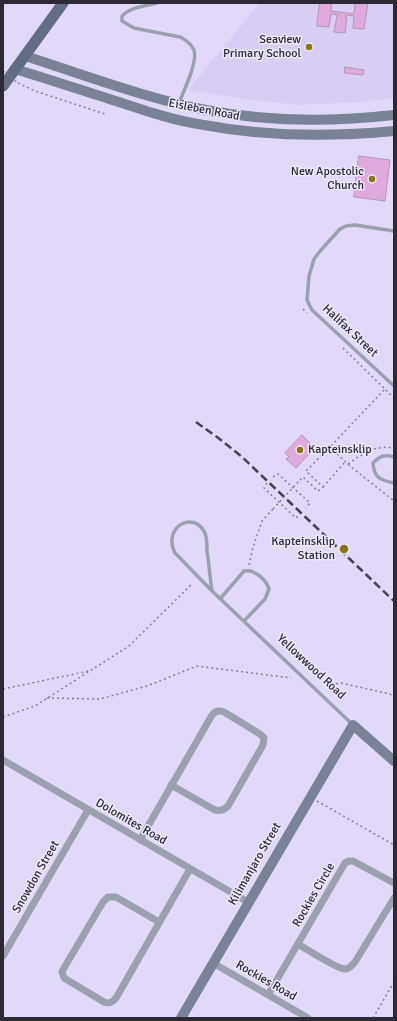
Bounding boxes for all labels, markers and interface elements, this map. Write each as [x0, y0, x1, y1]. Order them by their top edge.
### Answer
place label: Seaview Primary School [223, 33, 301, 61]
marker: Seaview Primary School [304, 42, 314, 52]
street label: Eisleben Road [167, 96, 241, 124]
place label: New Apostolic Church [291, 165, 364, 193]
marker: New Apostolic Church [367, 174, 377, 184]
street label: Halifax Street [319, 302, 381, 360]
place label: Kapteinsklip [308, 443, 372, 457]
marker: Kapteinsklip [295, 445, 305, 455]
place label: Kapteinsklip Station [271, 535, 335, 563]
marker: Kapteinsklip Station [338, 543, 350, 555]
street label: Yellowwood Road [274, 632, 348, 702]
street label: Dolomites Road [93, 796, 169, 848]
street label: Kilimanjaro Street [225, 820, 285, 908]
street label: Snowdon Street [10, 838, 62, 916]
street label: Rockies Circle [290, 860, 338, 930]
street label: Rockies Road [233, 958, 299, 1004]

